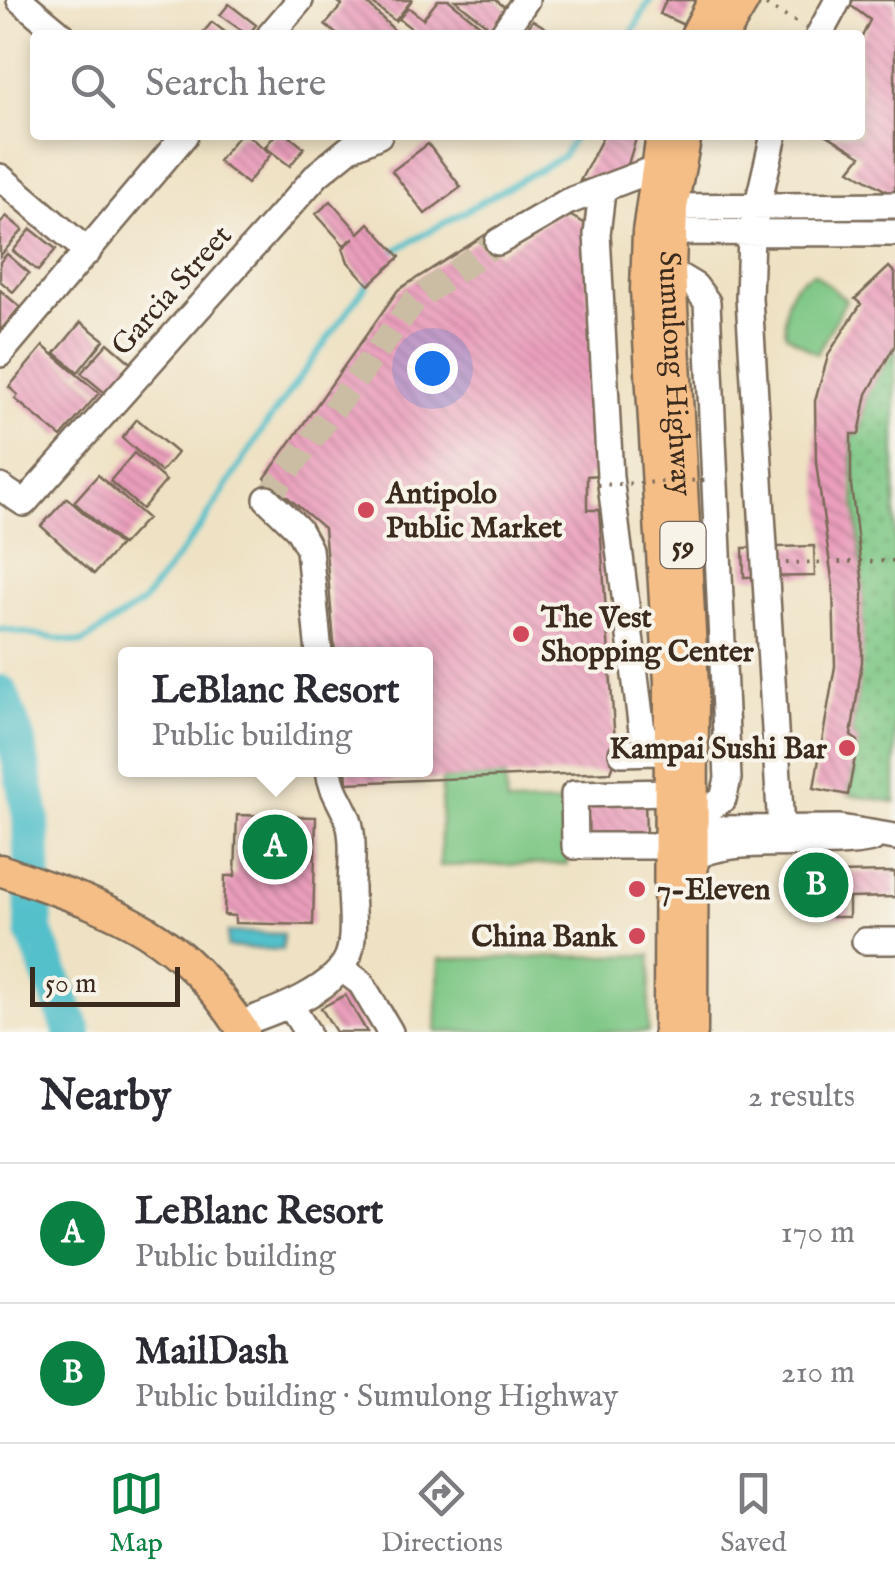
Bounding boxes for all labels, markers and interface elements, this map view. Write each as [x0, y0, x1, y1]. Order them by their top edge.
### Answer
search box [30, 30, 865, 140]
icon: search [65, 58, 120, 113]
text: Search here [145, 61, 326, 109]
street label: Garcia Street [104, 218, 241, 365]
street label: Sumulong Highway [649, 250, 699, 497]
your location [407, 343, 458, 394]
place label: Antipolo Public Market [385, 476, 563, 548]
marker: Antipolo Public Market [355, 499, 377, 521]
road number: 59 [660, 522, 706, 568]
place label: The Vest Shopping Center [540, 600, 755, 672]
marker: The Vest Shopping Center [510, 623, 532, 645]
popup [118, 647, 433, 777]
text: LeBlanc Resort [151, 668, 400, 716]
text: Public building [151, 716, 352, 757]
place label: Kampai Sushi Bar [610, 731, 828, 769]
marker: Kampai Sushi Bar [836, 737, 858, 759]
pin: A [242, 810, 308, 884]
pin: B [784, 848, 848, 922]
place label: 7-Eleven [657, 872, 771, 910]
marker: 7-Eleven [626, 878, 648, 900]
place label: China Bank [471, 919, 618, 957]
marker: China Bank [626, 925, 648, 947]
scale bar [30, 962, 180, 1006]
text: 50 m [45, 967, 97, 1002]
text: Nearby [40, 1071, 171, 1124]
text: 2 results [748, 1077, 855, 1118]
text: LeBlanc Resort [135, 1189, 383, 1237]
text: A [62, 1213, 83, 1254]
text: 170 m [781, 1213, 855, 1254]
text: Public building [135, 1237, 336, 1278]
text: MailDash [135, 1329, 288, 1377]
text: B [62, 1353, 83, 1394]
text: 210 m [781, 1353, 855, 1394]
text: Public building · Sumulong Highway [135, 1377, 618, 1418]
tab: Map [109, 1466, 164, 1561]
tab: Directions [381, 1466, 503, 1561]
tab: Saved [720, 1466, 786, 1561]

